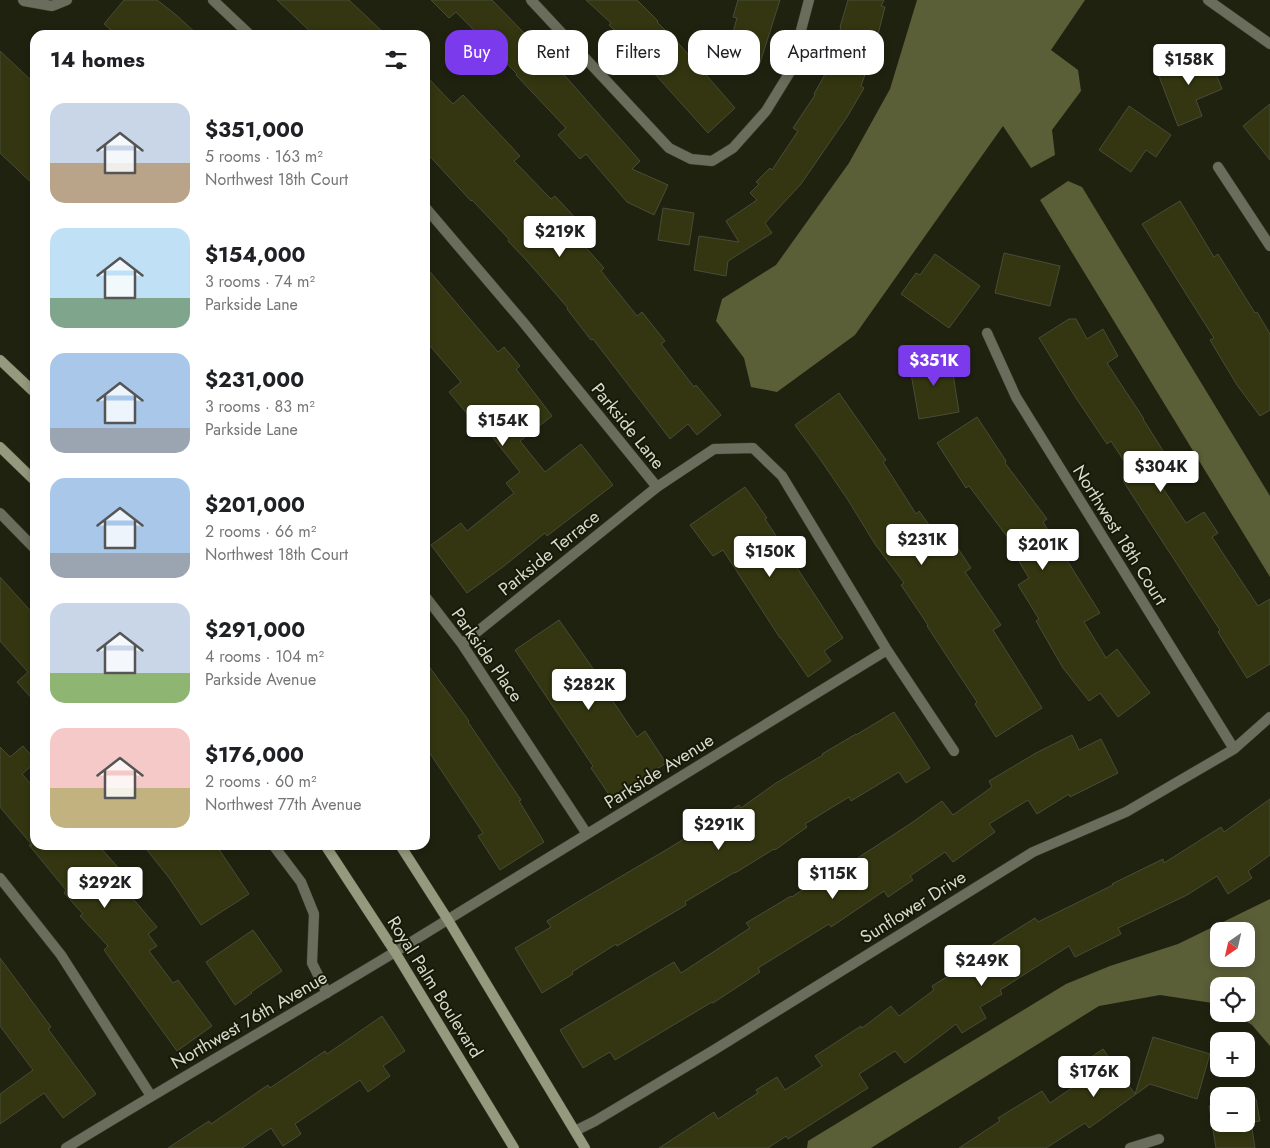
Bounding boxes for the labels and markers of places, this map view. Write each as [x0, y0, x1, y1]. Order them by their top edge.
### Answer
pin: $158K [1154, 44, 1224, 86]
pin: $219K [525, 216, 595, 258]
pin: $351K [899, 344, 969, 387]
pin: $154K [468, 404, 538, 447]
pin: $304K [1126, 450, 1196, 493]
pin: $231K [887, 524, 957, 566]
pin: $201K [1008, 528, 1078, 571]
pin: $150K [735, 536, 805, 578]
pin: $282K [554, 668, 624, 711]
pin: $291K [684, 808, 754, 851]
pin: $115K [798, 858, 868, 900]
pin: $292K [70, 866, 140, 909]
pin: $249K [947, 944, 1017, 987]
pin: $176K [1059, 1056, 1129, 1098]

